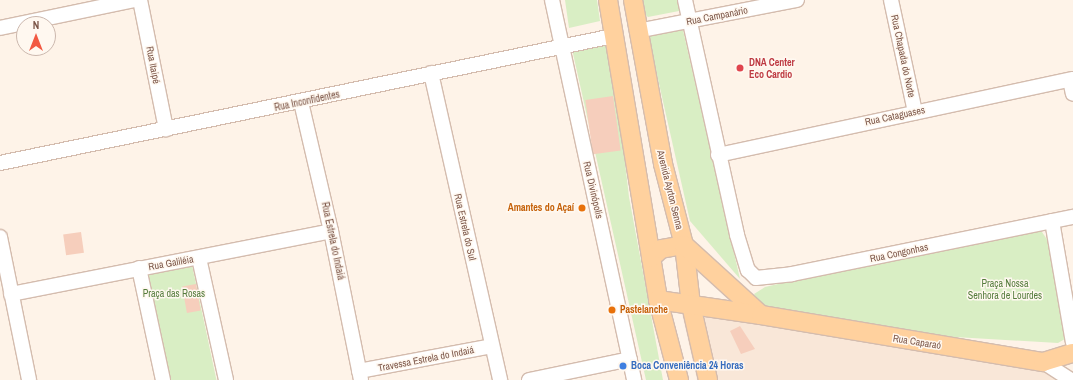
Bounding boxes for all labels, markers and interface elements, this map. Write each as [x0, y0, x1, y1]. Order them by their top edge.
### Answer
street label: Rua Campanário [685, 4, 749, 28]
street label: Rua Chapada do Norte [888, 14, 918, 98]
north arrow [16, 16, 56, 56]
text: N [33, 18, 39, 32]
street label: Rua Itaipé [144, 45, 162, 85]
place label: DNA Center Eco Cardio [749, 56, 795, 80]
marker: DNA Center Eco Cardio [734, 62, 746, 74]
street label: Rua Inconfidentes [273, 88, 341, 114]
street label: Rua Cataguases [864, 104, 926, 128]
street label: Avenida Ayrton Senna [654, 149, 686, 231]
street label: Rua Divinópolis [581, 160, 605, 220]
street label: Rua Estrela do Sul [451, 192, 479, 262]
street label: Rua Estrela do Indaiá [319, 201, 347, 281]
place label: Amantes do Açaí [507, 202, 574, 214]
marker: Amantes do Açaí [577, 203, 587, 213]
street label: Rua Congonhas [869, 241, 929, 265]
street label: Rua Galiléia [148, 253, 194, 273]
park label: Praça Nossa Senhora de Lourdes [968, 277, 1042, 300]
park label: Praça das Rosas [143, 288, 205, 300]
place label: Pastelanche [620, 304, 668, 316]
marker: Pastelanche [607, 305, 617, 315]
street label: Rua Caparaó [892, 332, 942, 352]
street label: Travessa Estrela do Indaiá [377, 344, 475, 374]
place label: Boca Conveniência 24 Horas [631, 360, 744, 372]
marker: Boca Conveniência 24 Horas [618, 361, 628, 371]

